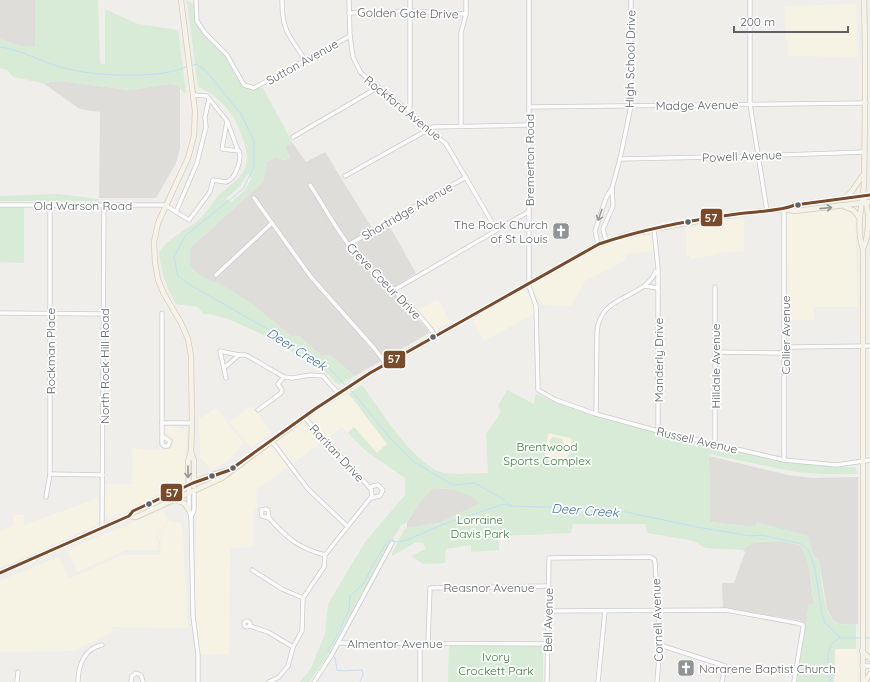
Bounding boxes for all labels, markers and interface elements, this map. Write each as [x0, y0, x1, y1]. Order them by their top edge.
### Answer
street label: Golden Gate Drive [357, 5, 459, 21]
scale bar [734, 8, 848, 34]
street label: High School Drive [622, 10, 638, 108]
text: 200 m [740, 14, 775, 29]
street label: Sutton Avenue [263, 36, 341, 88]
street label: Rockford Avenue [361, 72, 445, 144]
street label: Madge Avenue [655, 97, 739, 113]
street label: Bremerton Road [522, 114, 537, 206]
street label: Powell Avenue [702, 147, 782, 165]
street label: Shortridge Avenue [359, 179, 455, 243]
street label: Old Warson Road [34, 198, 132, 213]
unlabelled marker [793, 200, 803, 210]
one-way arrow [819, 204, 832, 211]
line badge: 57 [700, 208, 723, 227]
one-way arrow [596, 209, 604, 221]
text: 57 [705, 211, 717, 225]
place label: The Rock Church of St Louis [454, 217, 548, 246]
unlabelled marker [683, 217, 693, 227]
church icon: The Rock Church of St Louis [551, 221, 571, 241]
street label: Creve Coeur Drive [344, 240, 425, 323]
street label: Collier Avenue [778, 295, 793, 374]
street label: Rockman Place [43, 308, 58, 394]
street label: North Rock Hill Road [97, 308, 112, 424]
street label: Manderly Drive [651, 318, 666, 402]
street label: Hilldale Avenue [708, 323, 723, 408]
water label: Deer Creek [264, 324, 331, 374]
unlabelled marker [428, 332, 438, 342]
line badge: 57 [383, 350, 406, 369]
text: 57 [388, 352, 400, 366]
street label: Raritan Drive [307, 421, 368, 485]
street label: Russell Avenue [655, 423, 739, 457]
park label: Brentwood Sports Complex [503, 439, 591, 468]
unlabelled marker [228, 463, 238, 473]
one-way arrow [184, 465, 192, 478]
unlabelled marker [207, 471, 217, 481]
line badge: 57 [160, 483, 183, 502]
text: 57 [166, 486, 178, 500]
unlabelled marker [144, 499, 154, 509]
water label: Deer Creek [551, 500, 620, 520]
park label: Lorraine Davis Park [451, 512, 509, 541]
street label: Cornell Avenue [648, 578, 666, 662]
street label: Reasnor Avenue [444, 580, 535, 595]
street label: Bell Avenue [540, 587, 556, 652]
street label: Almentor Avenue [347, 636, 443, 651]
park label: Ivory Crockett Park [458, 649, 534, 678]
church icon: Nararene Baptist Church [676, 658, 696, 678]
place label: Nararene Baptist Church [699, 661, 836, 676]

